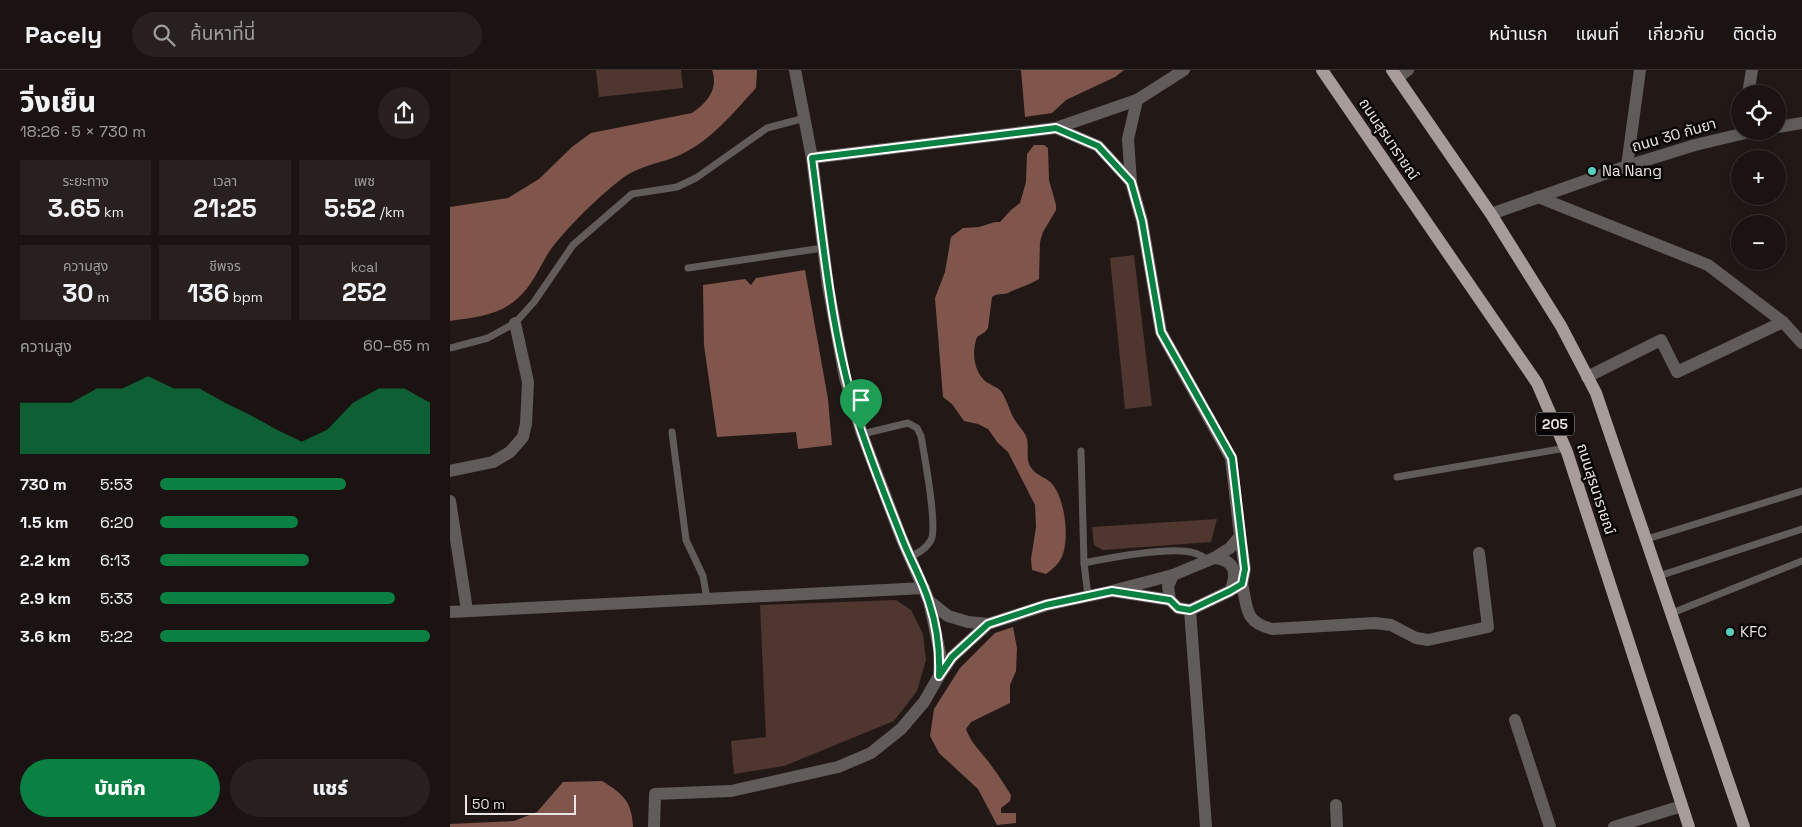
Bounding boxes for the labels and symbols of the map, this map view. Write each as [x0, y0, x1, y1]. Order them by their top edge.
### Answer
street label: ถนนสุรนารายณ์ [1355, 94, 1424, 183]
street label: ถนน 30 กันยา [1629, 113, 1718, 156]
place label: Na Nang [1602, 161, 1662, 180]
marker: Na Nang [1586, 165, 1598, 177]
pin [840, 379, 882, 430]
road number: 205 [1536, 412, 1574, 436]
street label: ถนนสุรนารายณ์ [1573, 441, 1620, 537]
place label: KFC [1740, 622, 1767, 641]
marker: KFC [1724, 626, 1736, 638]
scale bar [465, 792, 576, 815]

